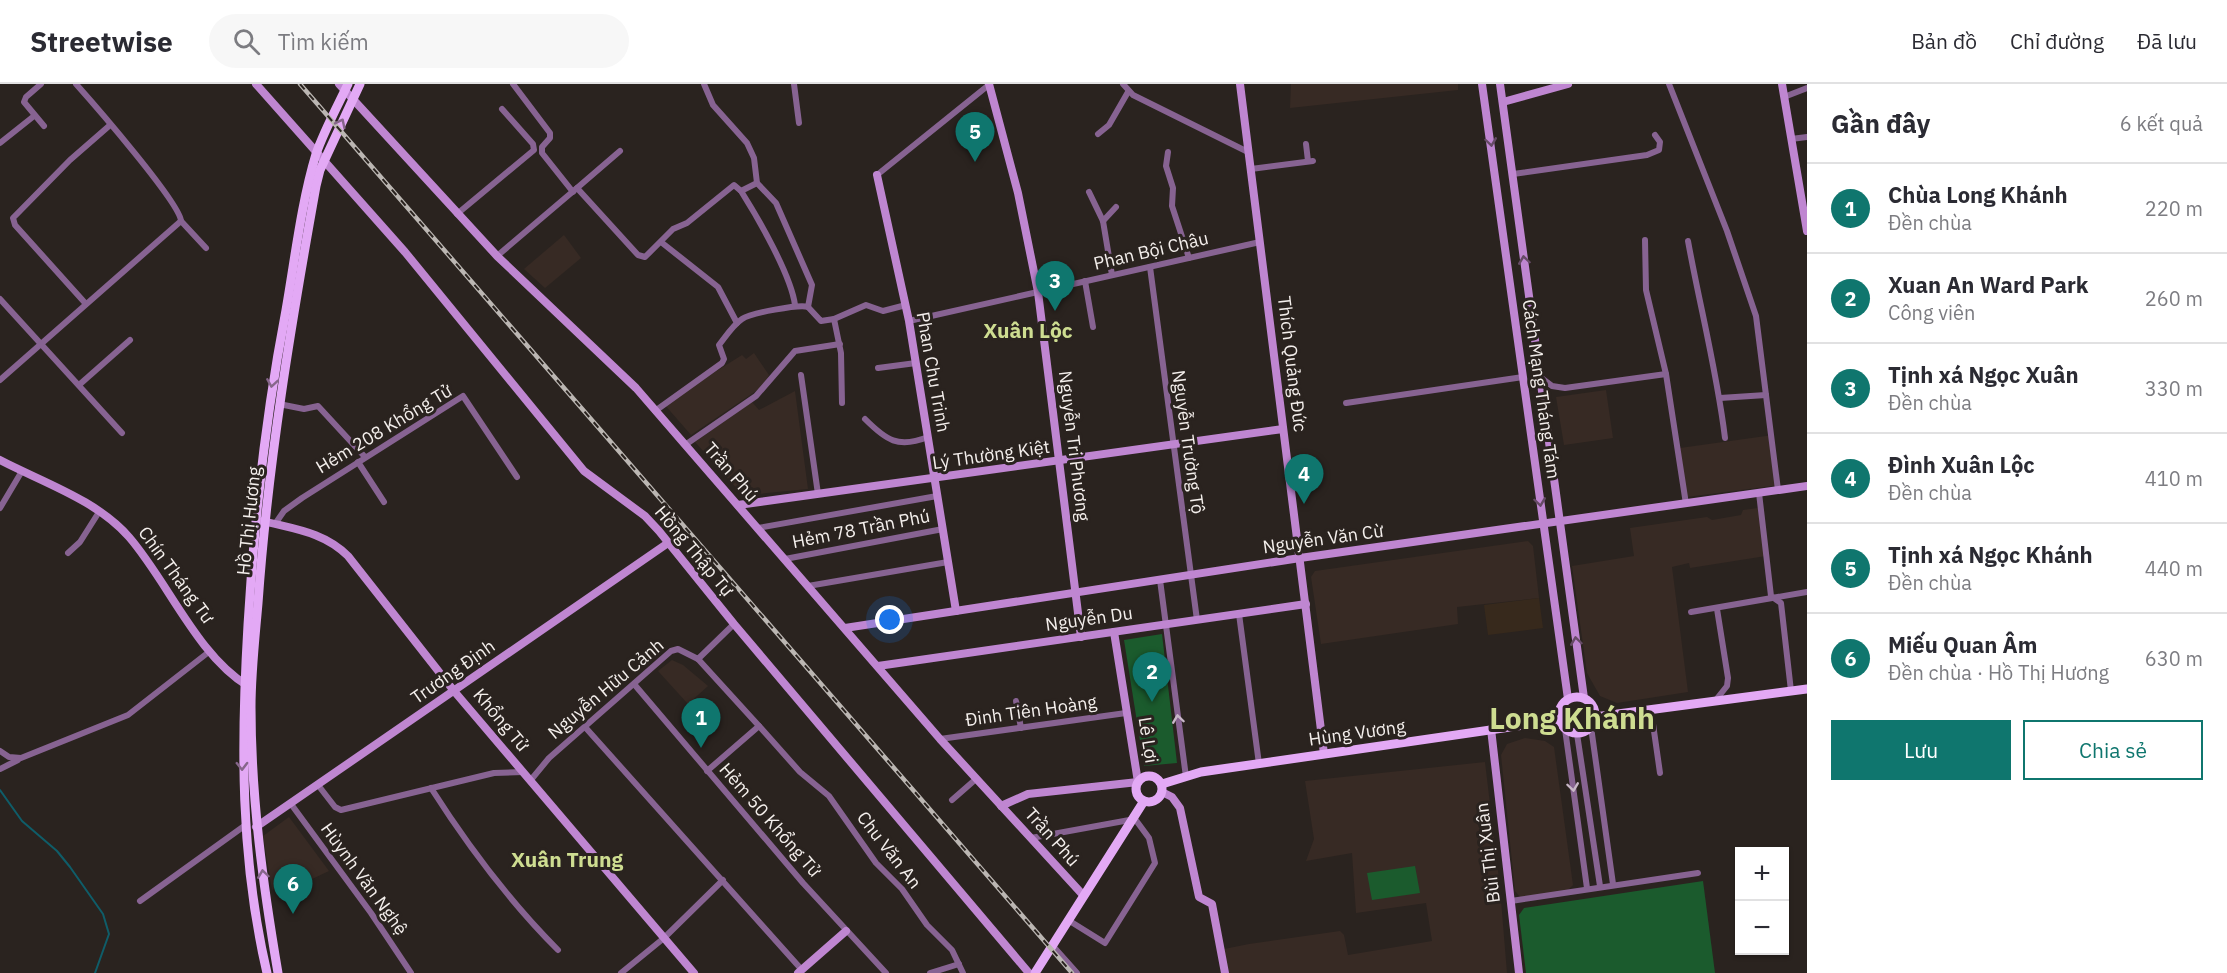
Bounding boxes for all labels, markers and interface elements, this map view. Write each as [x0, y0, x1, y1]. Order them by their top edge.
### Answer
search box [209, 14, 629, 68]
text: Streetwise [30, 23, 173, 60]
icon: search [230, 25, 263, 58]
text: Tìm kiếm [278, 27, 369, 56]
text: Bản đồ [1911, 27, 1977, 55]
text: Chỉ đường [2010, 27, 2104, 55]
text: Đã lưu [2137, 27, 2197, 55]
text: Gần đây [1831, 106, 1930, 140]
text: 6 kết quả [2120, 110, 2203, 137]
pin: 5 [956, 112, 994, 162]
one-way arrow [334, 118, 346, 129]
one-way arrow [1484, 137, 1496, 147]
text: Chùa Long Khánh [1888, 180, 2068, 209]
text: 1 [1845, 195, 1857, 222]
text: 220 m [2145, 195, 2203, 222]
text: Đền chùa [1888, 209, 1972, 236]
street label: Phan Bội Châu [1091, 226, 1210, 275]
one-way arrow [1519, 255, 1531, 265]
pin: 3 [1036, 262, 1074, 311]
text: Xuan An Ward Park [1888, 270, 2089, 299]
text: 2 [1845, 285, 1857, 312]
text: 260 m [2145, 285, 2203, 312]
street label: Thích Quảng Đức [1273, 295, 1312, 433]
street label: Cách Mạng Tháng Tám [1518, 298, 1565, 480]
text: Công viên [1888, 299, 1975, 326]
street label: Phan Chu Trinh [912, 310, 955, 434]
district label: Xuân Lộc [983, 316, 1073, 344]
text: Tịnh xá Ngọc Xuân [1888, 360, 2079, 389]
street label: Nguyễn Trường Tộ [1167, 368, 1210, 515]
street label: Nguyễn Tri Phương [1054, 369, 1095, 523]
text: 3 [1845, 375, 1857, 402]
text: 330 m [2145, 375, 2203, 402]
one-way arrow [267, 379, 279, 388]
street label: Hẻm 208 Khổng Tử [312, 379, 457, 478]
text: Đền chùa [1888, 389, 1972, 416]
street label: Lý Thường Kiệt [931, 435, 1051, 474]
street label: Trần Phú [699, 437, 764, 506]
text: Đình Xuân Lộc [1888, 450, 2035, 479]
pin: 4 [1284, 454, 1324, 504]
street label: Hồ Thị Hương [231, 465, 266, 576]
text: 4 [1845, 465, 1857, 492]
text: 410 m [2145, 465, 2203, 492]
text: Đền chùa [1888, 479, 1972, 506]
one-way arrow [1534, 497, 1546, 506]
street label: Hồng Thập Tự [650, 501, 739, 601]
street label: Hẻm 78 Trần Phú [790, 504, 932, 553]
street label: Nguyễn Văn Cừ [1261, 519, 1385, 558]
street label: Chín Tháng Tư [134, 522, 220, 628]
text: Tịnh xá Ngọc Khánh [1888, 540, 2093, 569]
text: 5 [1845, 555, 1857, 582]
text: 440 m [2145, 555, 2203, 582]
text: Đền chùa [1888, 569, 1972, 596]
street label: Nguyễn Du [1044, 601, 1134, 636]
your location [875, 605, 904, 634]
text: Miếu Quan Âm [1888, 630, 2037, 659]
street label: Nguyễn Hữu Cảnh [543, 633, 668, 744]
street label: Trương Định [406, 634, 499, 709]
one-way arrow [1571, 636, 1583, 645]
text: 6 [1845, 645, 1857, 672]
text: 630 m [2145, 645, 2203, 672]
pin: 2 [1132, 652, 1172, 702]
text: Đền chùa · Hồ Thị Hương [1888, 659, 2109, 686]
street label: Khổng Tử [468, 683, 535, 757]
street label: Đinh Tiên Hoàng [964, 690, 1099, 731]
pin: 1 [682, 698, 720, 748]
district label: Long Khánh [1489, 698, 1655, 737]
street label: Hùng Vương [1307, 714, 1407, 751]
street label: Lê Lợi [1134, 715, 1163, 765]
one-way arrow [1172, 715, 1185, 724]
button: Lưu [1831, 720, 2011, 780]
button: Chia sẻ [2023, 720, 2203, 780]
street label: Hẻm 50 Khổng Tử [715, 758, 827, 882]
one-way arrow [236, 762, 249, 771]
one-way arrow [1566, 783, 1578, 792]
street label: Trần Phú [1020, 802, 1085, 871]
street label: Bùi Thị Xuân [1470, 802, 1505, 905]
street label: Chu Văn An [852, 806, 927, 893]
street label: Hùynh Văn Nghệ [316, 818, 413, 940]
district label: Xuân Trung [511, 845, 623, 873]
map controls [1735, 847, 1789, 955]
button: + [1735, 847, 1789, 901]
pin: 6 [274, 864, 312, 914]
one-way arrow [258, 869, 270, 878]
button: − [1735, 901, 1789, 955]

